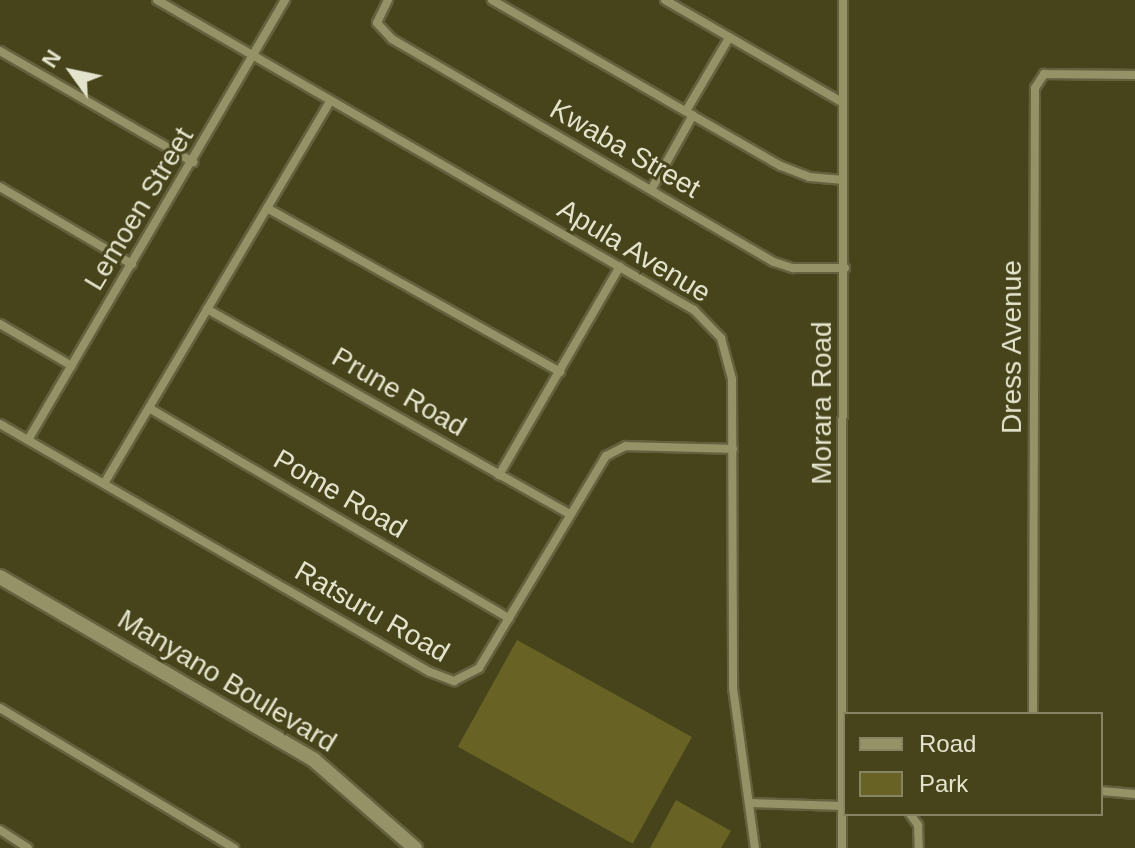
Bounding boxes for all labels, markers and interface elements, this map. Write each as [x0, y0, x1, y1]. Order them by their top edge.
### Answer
north arrow [32, 32, 112, 112]
text: N [37, 45, 66, 72]
street label: Kwaba Street [544, 92, 706, 206]
street label: Lemoen Street [77, 122, 201, 296]
street label: Apula Avenue [551, 192, 717, 310]
street label: Dress Avenue [995, 259, 1029, 435]
street label: Morara Road [805, 321, 839, 485]
street label: Prune Road [326, 340, 472, 444]
street label: Pome Road [268, 442, 412, 546]
street label: Ratsuru Road [289, 554, 455, 670]
street label: Manyano Boulevard [112, 602, 342, 760]
legend [843, 712, 1103, 816]
text: Road [919, 730, 976, 757]
text: Park [919, 770, 968, 797]

